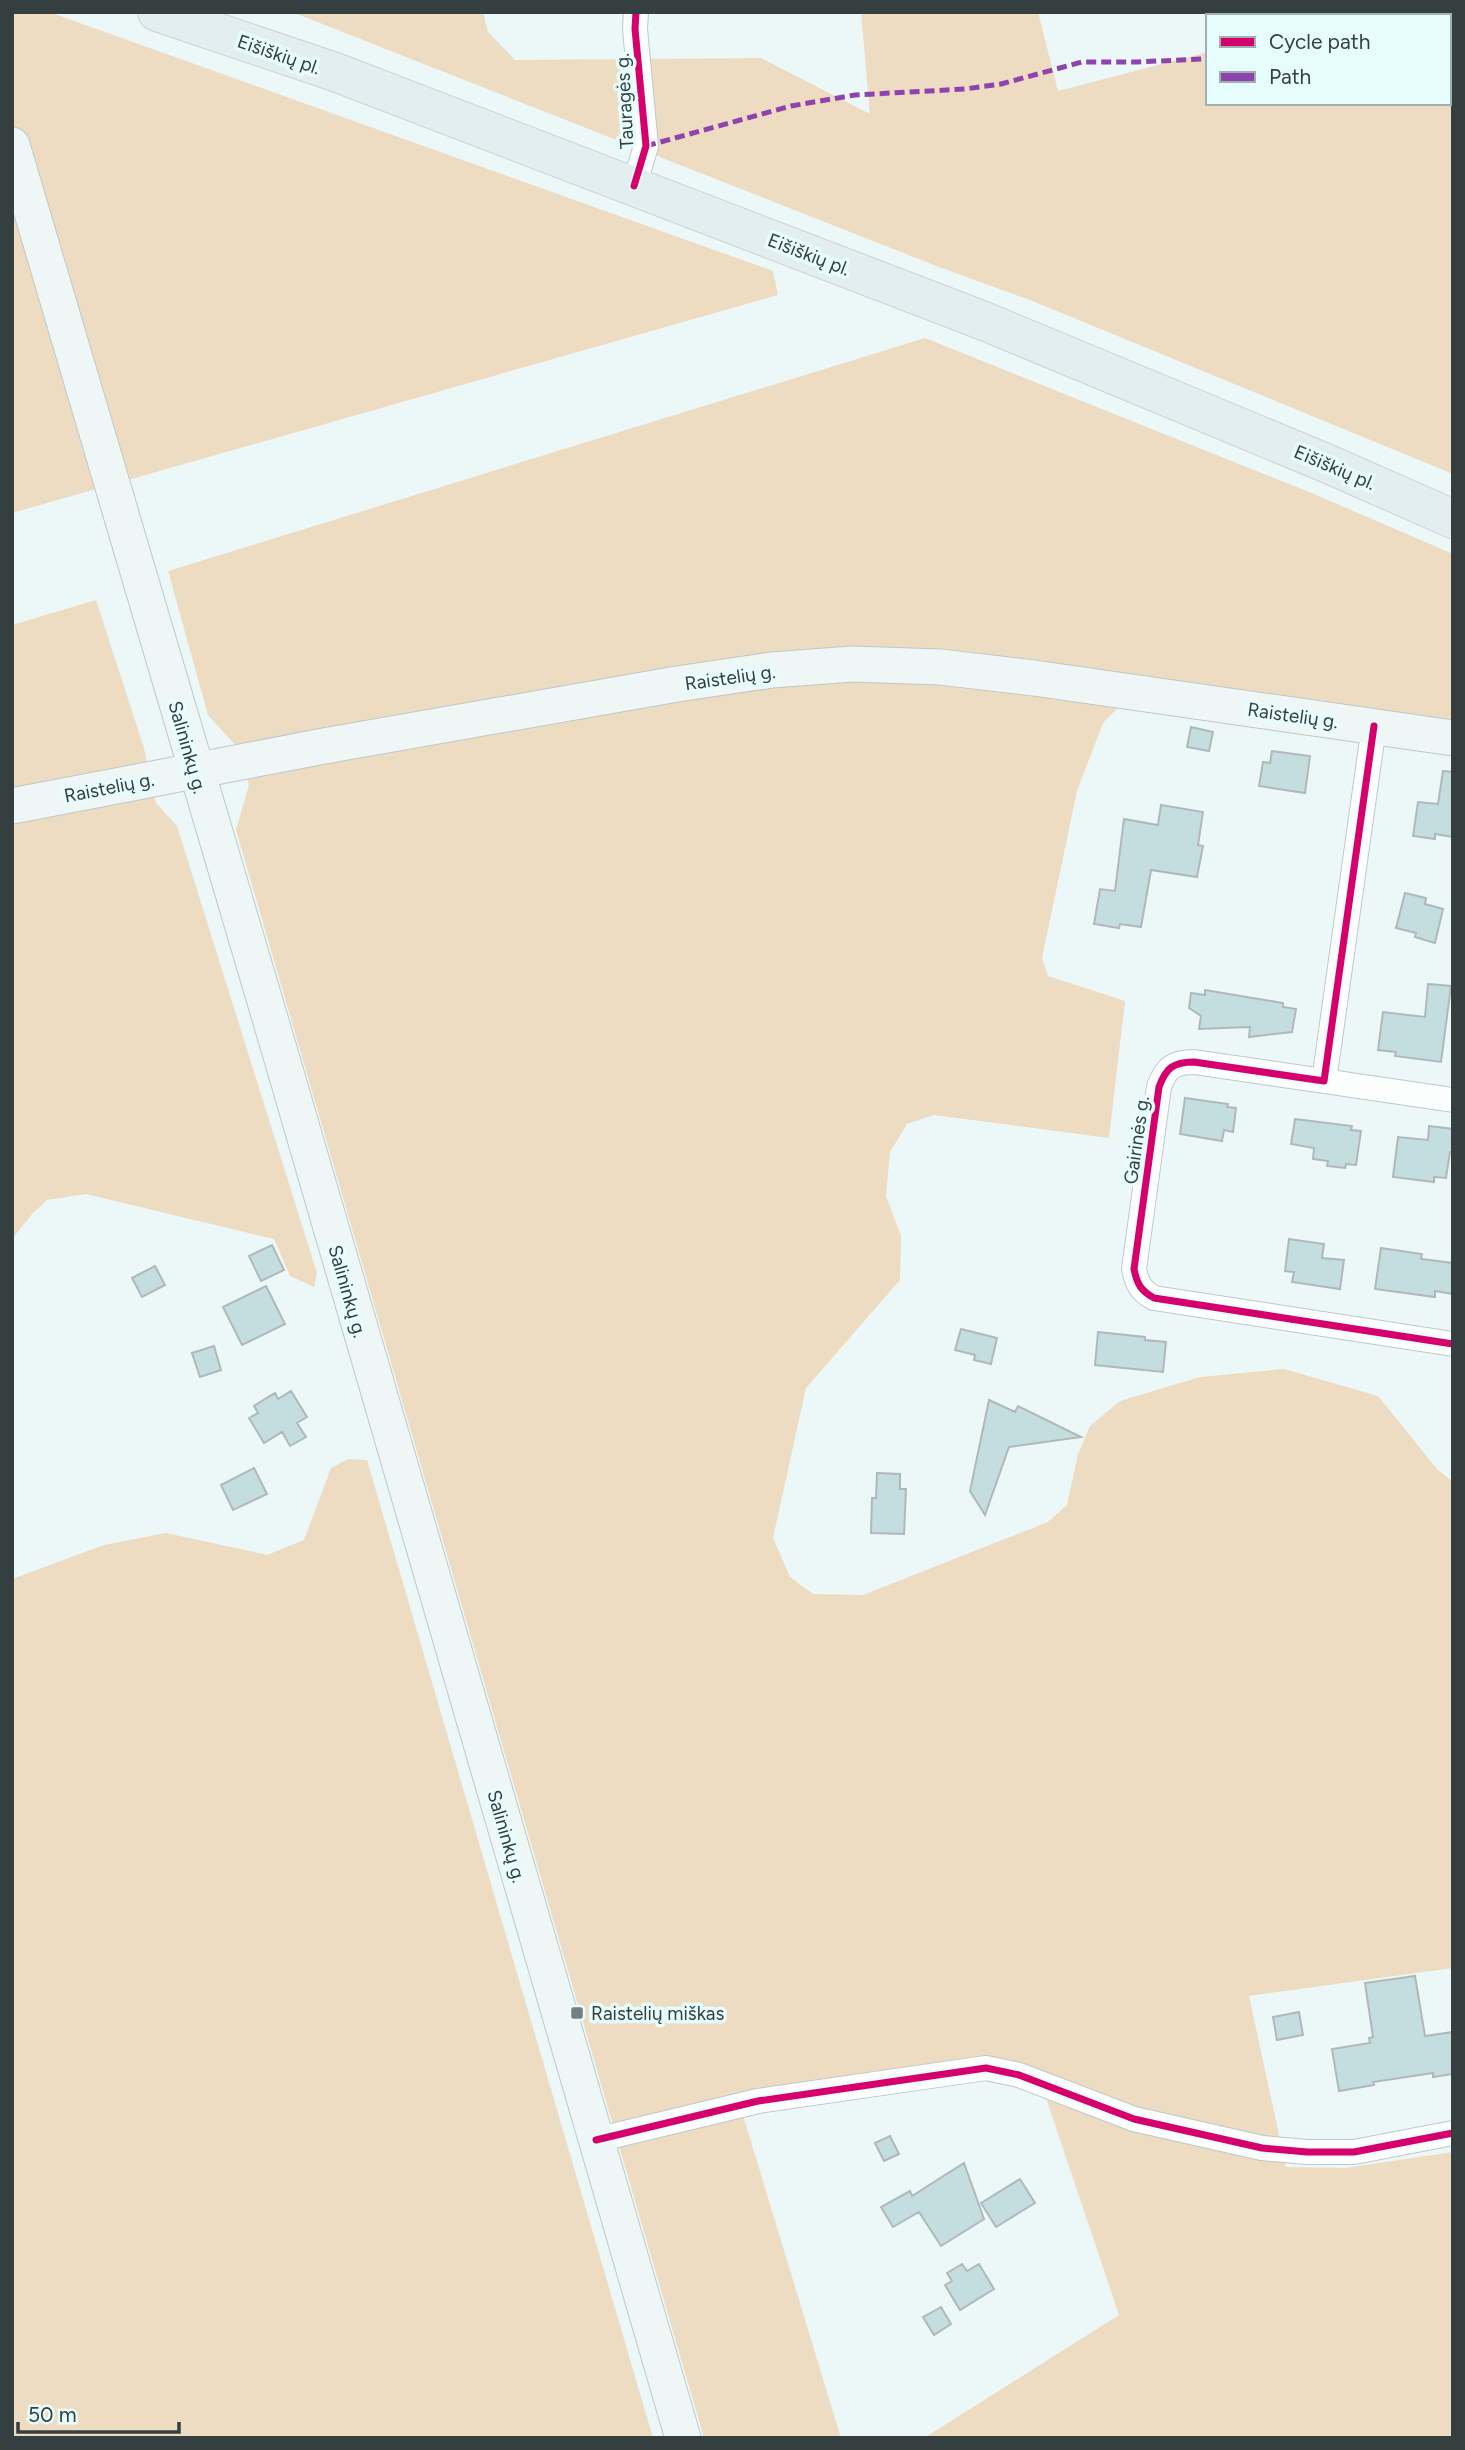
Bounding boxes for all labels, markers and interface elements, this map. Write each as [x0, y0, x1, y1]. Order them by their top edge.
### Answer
legend [1206, 14, 1451, 105]
text: Cycle path [1269, 29, 1370, 54]
street label: Eišiškių pl. [234, 30, 323, 79]
street label: Tauragės g. [611, 52, 638, 149]
text: Path [1269, 64, 1311, 89]
street label: Eišiškių pl. [764, 228, 853, 281]
street label: Eišiškių pl. [1291, 440, 1379, 495]
street label: Raistelių g. [683, 660, 777, 695]
street label: Salininkų g. [163, 698, 212, 796]
street label: Raistelių g. [1246, 698, 1340, 733]
street label: Raistelių g. [62, 767, 156, 807]
street label: Gairinės g. [1119, 1094, 1154, 1186]
street label: Salininkų g. [323, 1242, 372, 1340]
street label: Salininkų g. [482, 1787, 531, 1885]
place label: Raistelių miškas [591, 2002, 724, 2025]
marker: Raistelių miškas [569, 2005, 585, 2021]
scale bar [18, 2390, 178, 2434]
text: 50 m [28, 2402, 77, 2427]

